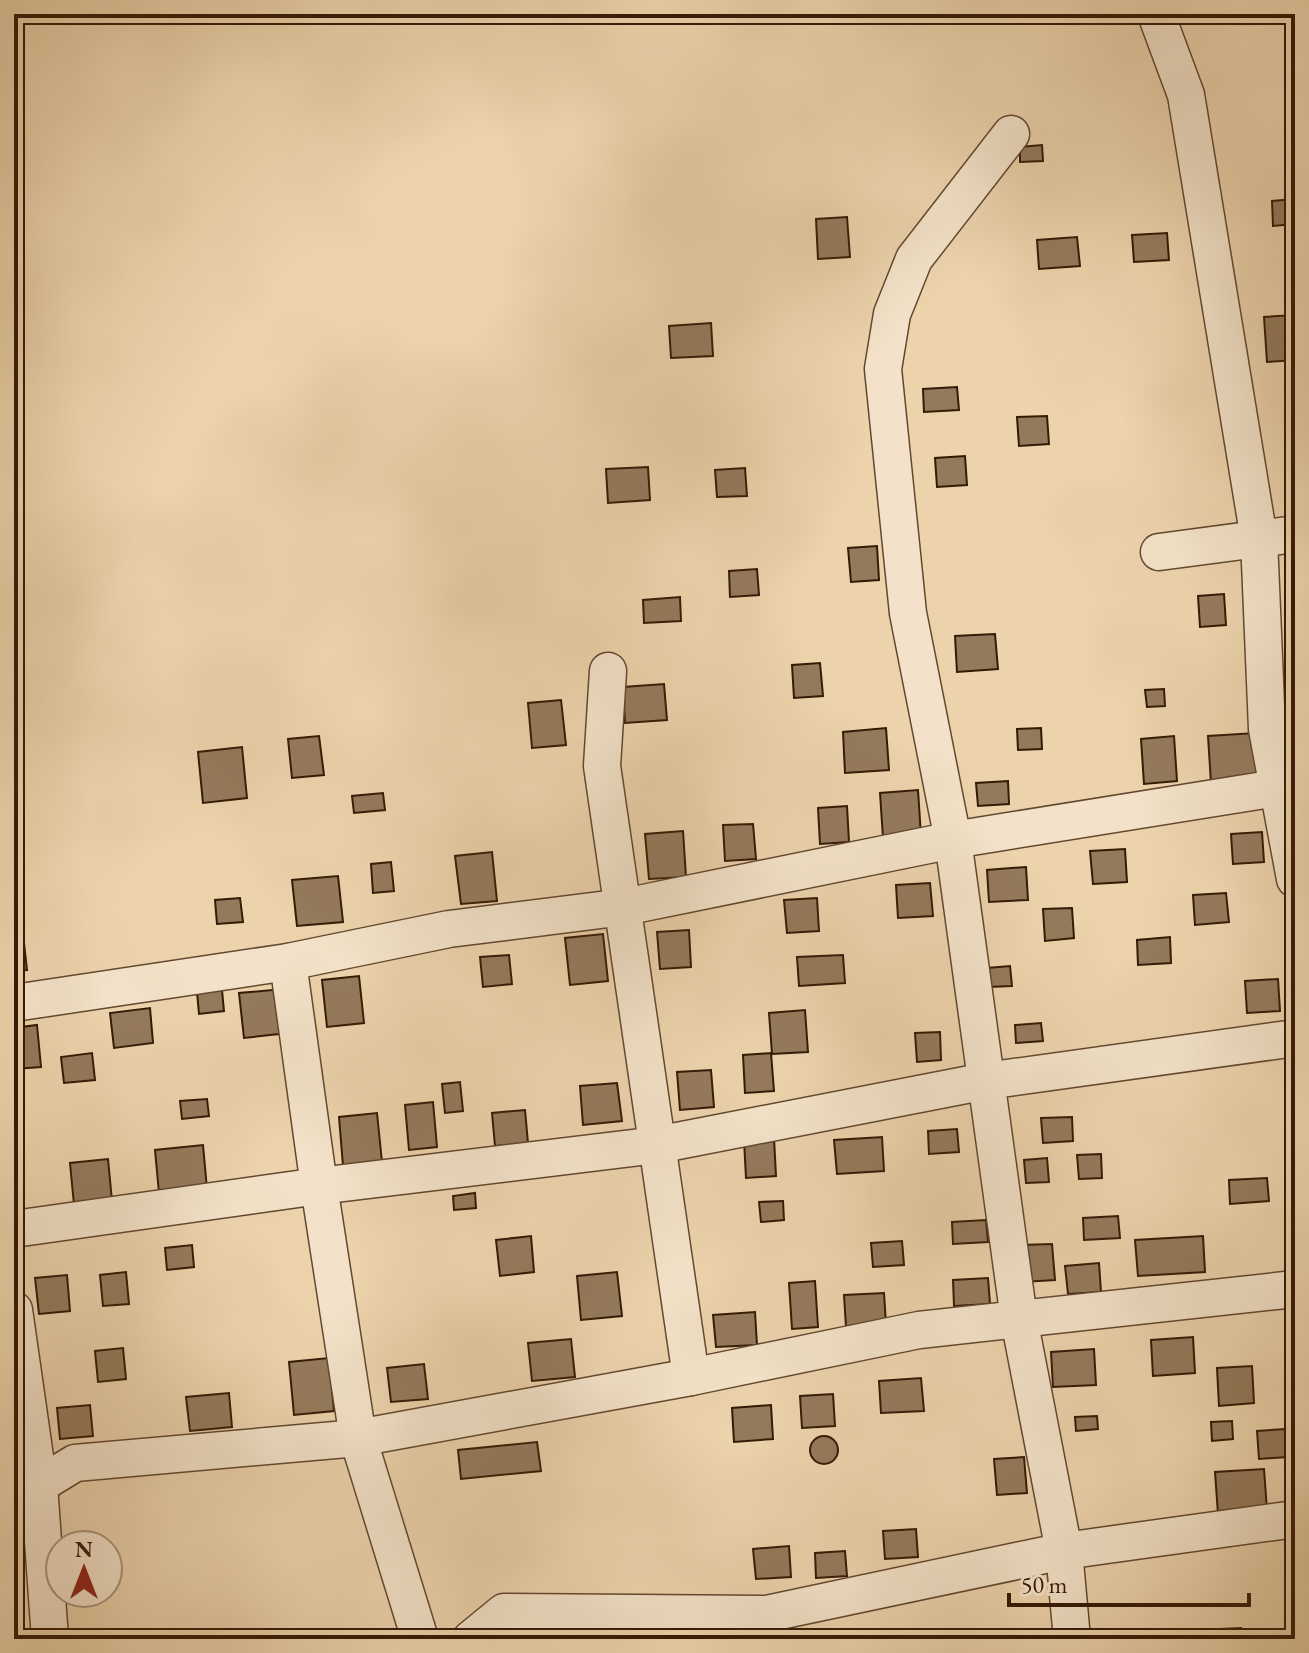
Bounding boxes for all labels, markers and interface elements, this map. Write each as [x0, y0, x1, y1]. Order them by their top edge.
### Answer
north arrow [44, 1529, 124, 1609]
text: N [75, 1535, 93, 1564]
scale bar [1009, 1557, 1249, 1607]
text: 50 m [1021, 1569, 1068, 1600]

